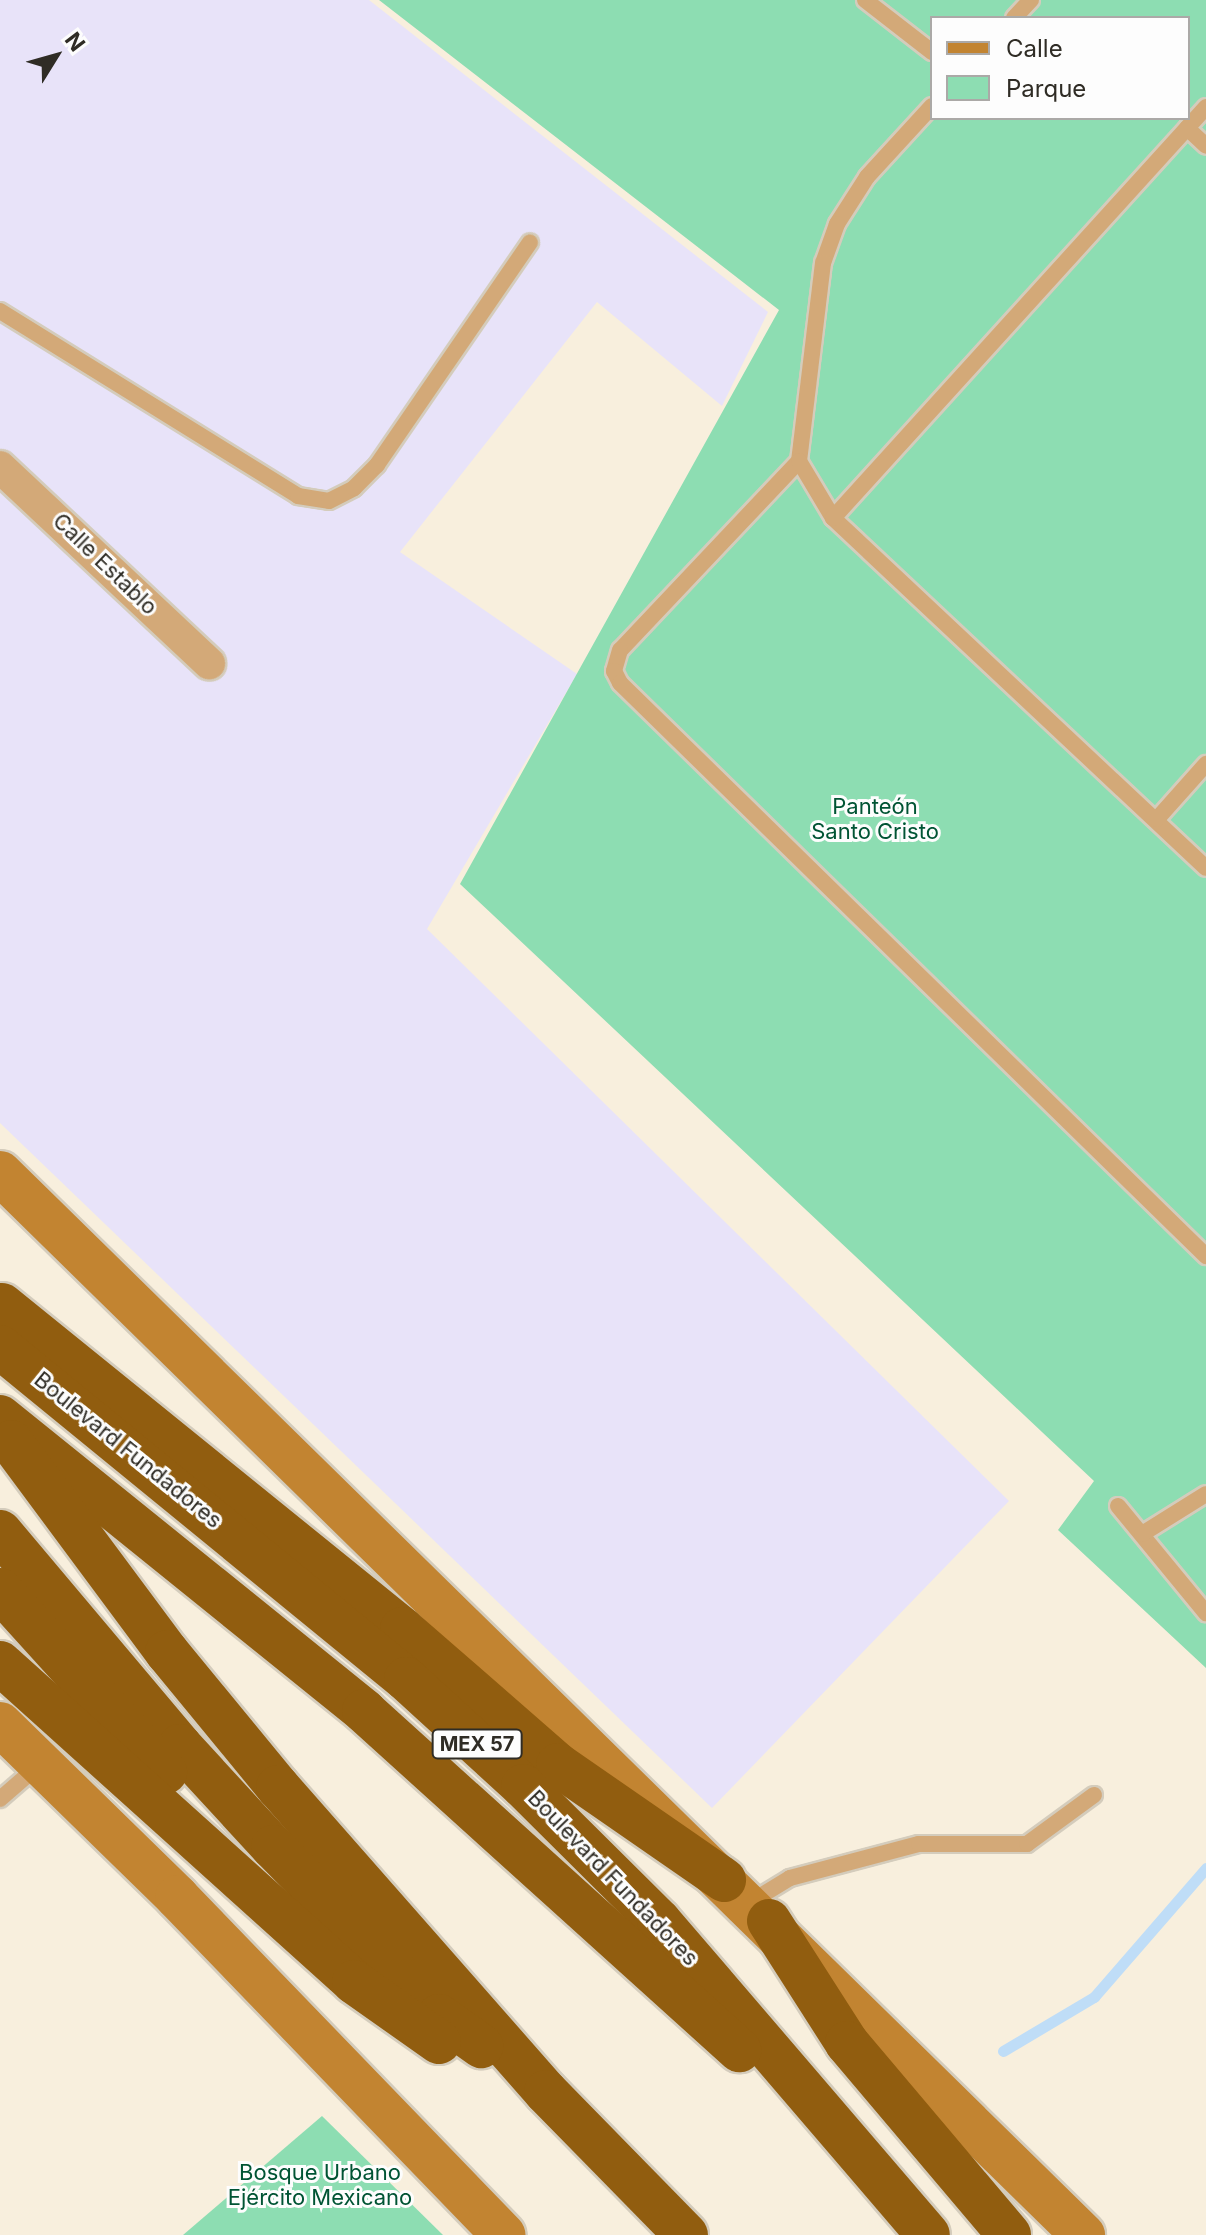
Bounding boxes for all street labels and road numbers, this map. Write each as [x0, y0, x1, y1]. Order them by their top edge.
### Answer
street label: Calle Establo [47, 508, 163, 620]
street label: Boulevard Fundadores [29, 1366, 227, 1534]
road number: MEX 57 [431, 1728, 523, 1760]
street label: Boulevard Fundadores [522, 1785, 704, 1971]

